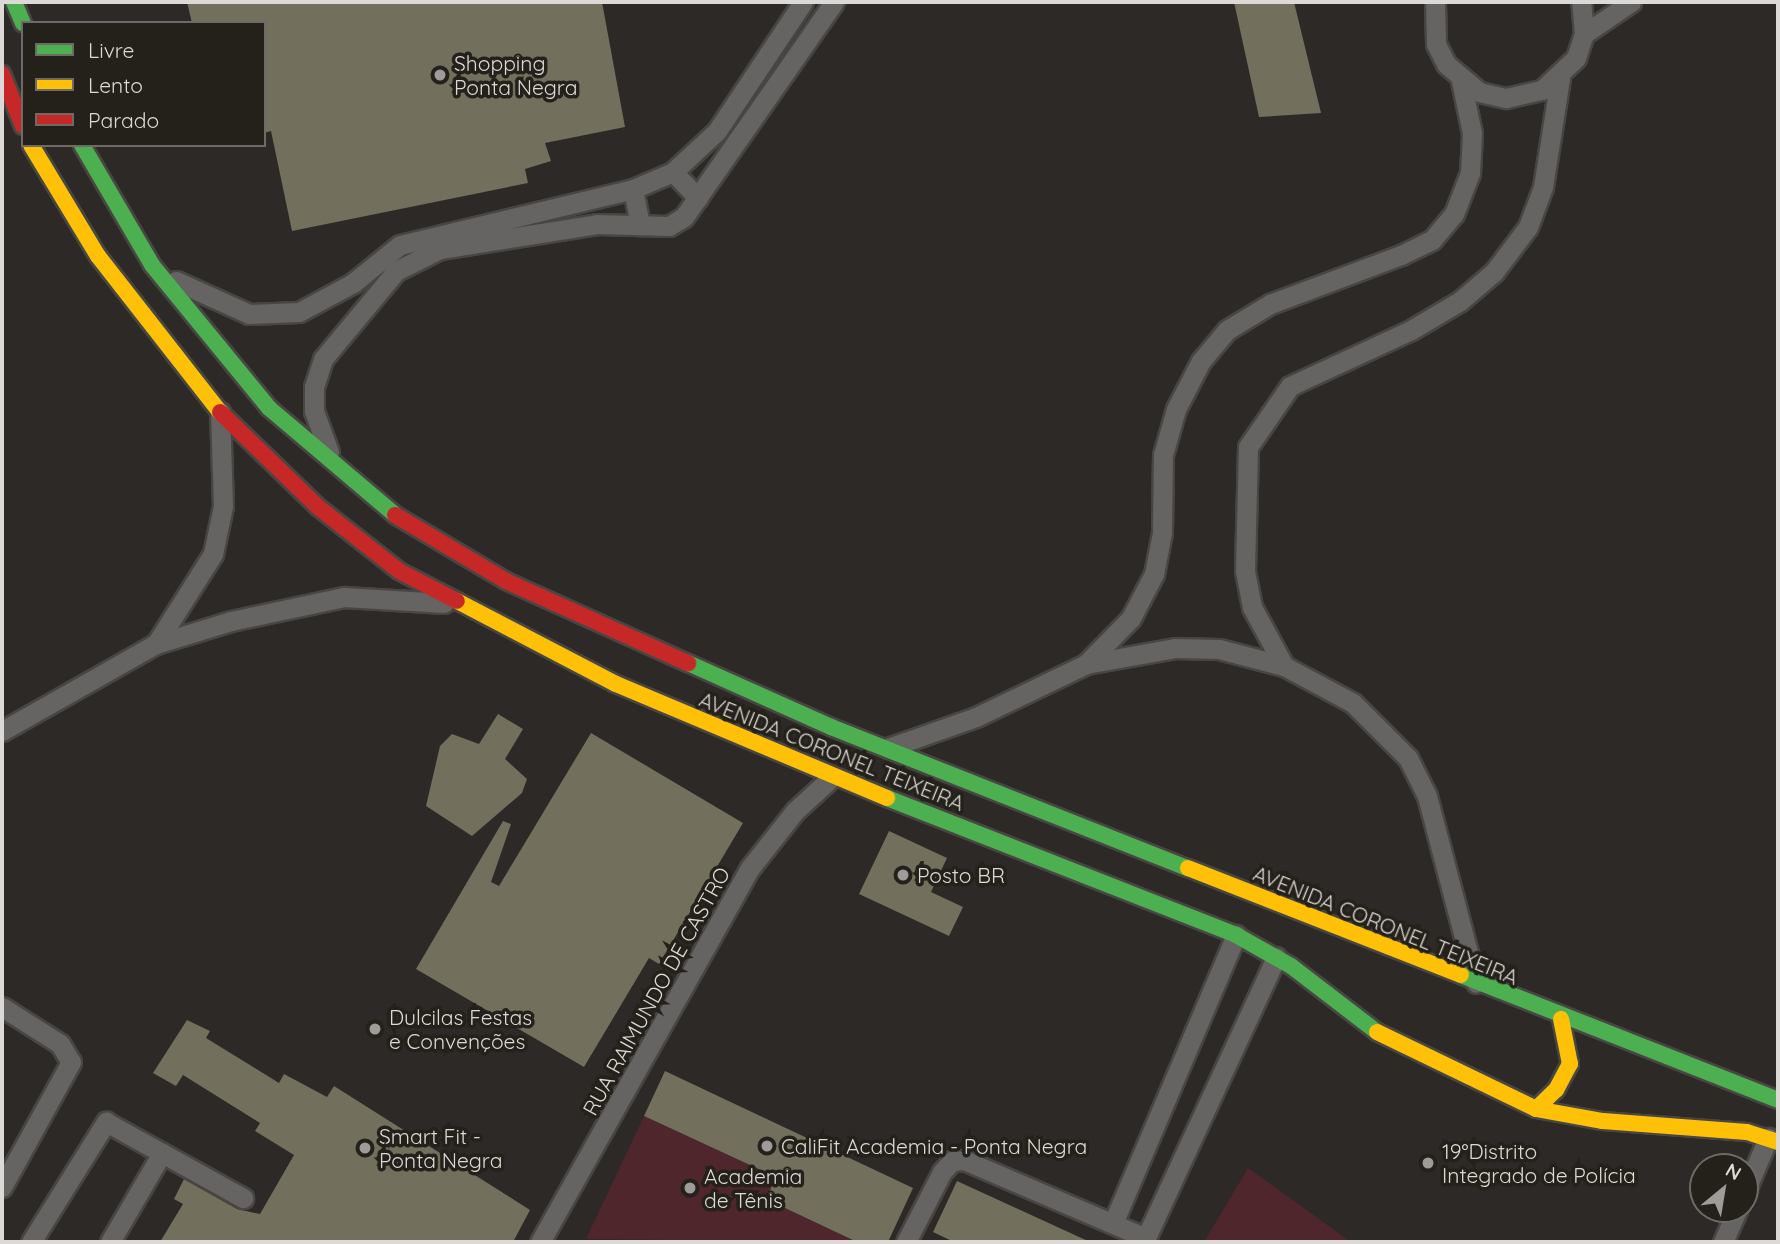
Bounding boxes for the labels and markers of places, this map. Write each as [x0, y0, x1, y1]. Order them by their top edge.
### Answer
place label: Shopping Ponta Negra [454, 50, 577, 100]
marker: Shopping Ponta Negra [432, 67, 448, 83]
place label: Posto BR [917, 862, 1005, 888]
marker: Posto BR [895, 867, 911, 883]
place label: Dulcilas Festas e Convenções [389, 1004, 532, 1054]
marker: Dulcilas Festas e Convenções [367, 1021, 383, 1037]
place label: Smart Fit - Ponta Negra [379, 1123, 502, 1173]
place label: CaliFit Academia - Ponta Negra [781, 1133, 1087, 1159]
marker: CaliFit Academia - Ponta Negra [759, 1138, 775, 1154]
place label: 19°Distrito Integrado de Polícia [1442, 1138, 1636, 1188]
marker: Smart Fit - Ponta Negra [357, 1140, 373, 1156]
marker: 19°Distrito Integrado de Polícia [1420, 1155, 1436, 1171]
place label: Academia de Tênis [704, 1163, 802, 1213]
marker: Academia de Tênis [682, 1180, 698, 1196]

